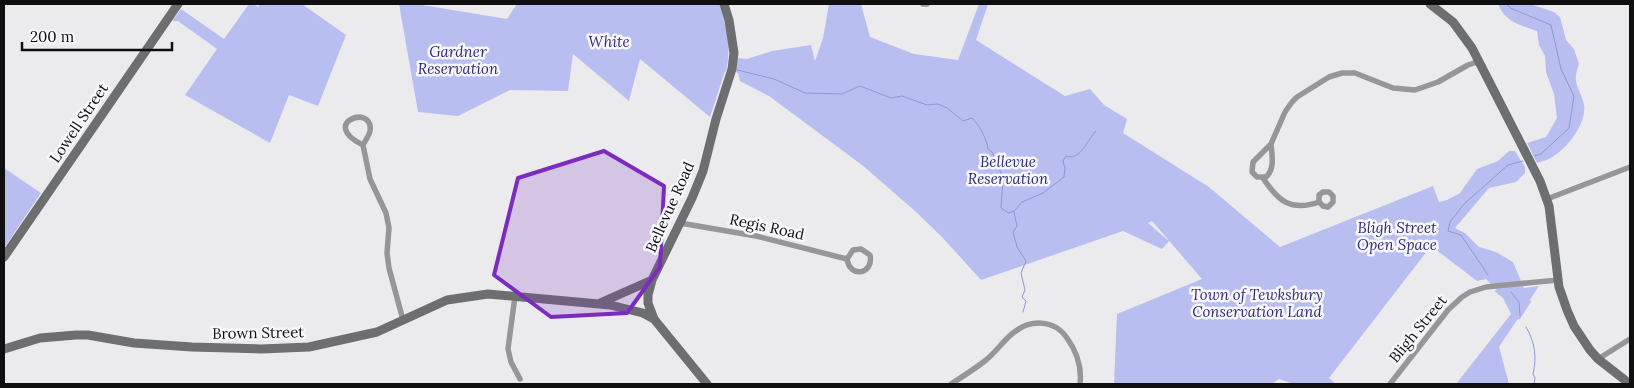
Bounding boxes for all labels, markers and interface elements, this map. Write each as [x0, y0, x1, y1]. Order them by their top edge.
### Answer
scale bar [22, 20, 172, 52]
text: 200 m [30, 27, 74, 46]
park label: White [588, 32, 630, 51]
park label: Gardner Reservation [418, 42, 499, 78]
street label: Lowell Street [45, 79, 112, 166]
park label: Bellevue Reservation [968, 152, 1049, 188]
street label: Bellevue Road [641, 159, 698, 255]
street label: Regis Road [728, 209, 806, 244]
park label: Bligh Street Open Space [1357, 218, 1437, 254]
park label: Town of Tewksbury Conservation Land [1191, 285, 1323, 321]
street label: Bligh Street [1385, 291, 1451, 366]
street label: Brown Street [212, 322, 304, 343]

